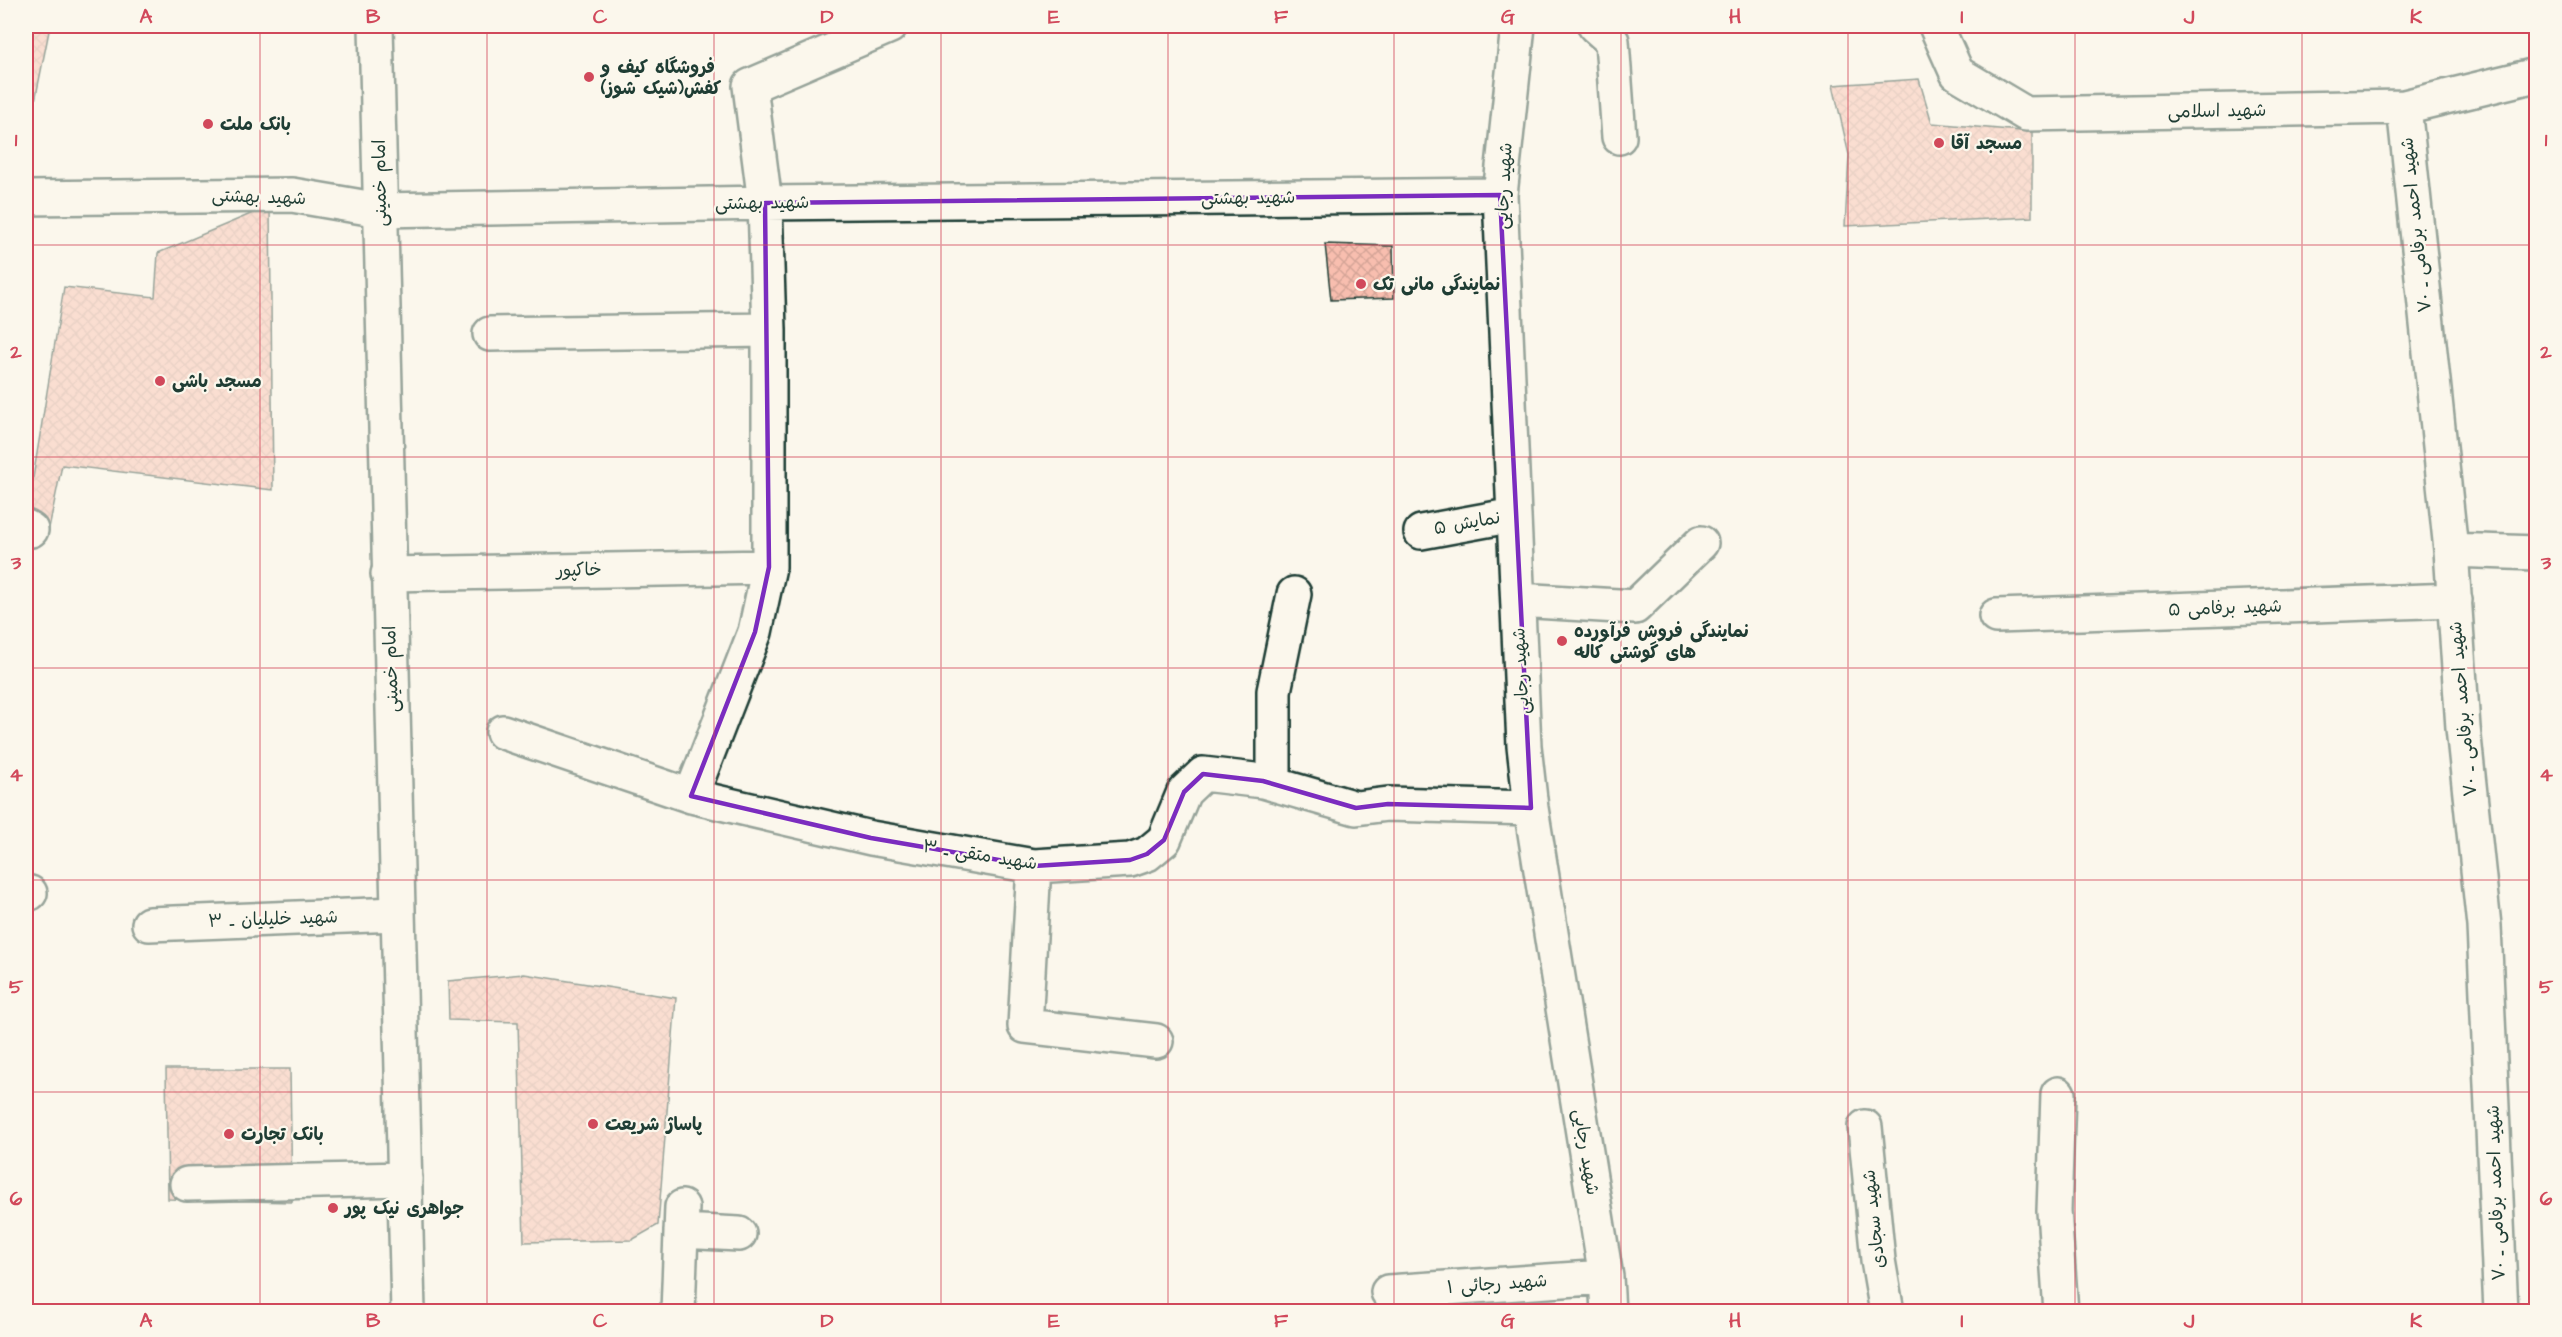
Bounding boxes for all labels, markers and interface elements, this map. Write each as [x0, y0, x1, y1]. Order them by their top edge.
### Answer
text: A [140, 3, 153, 31]
text: B [366, 3, 381, 31]
text: C [593, 3, 608, 31]
text: D [821, 3, 834, 31]
text: E [1048, 3, 1060, 31]
text: F [1274, 3, 1289, 31]
text: G [1501, 3, 1515, 31]
text: H [1729, 3, 1741, 31]
text: I [1960, 3, 1964, 31]
text: J [2183, 3, 2195, 31]
text: K [2410, 3, 2423, 31]
place label: فروشگاه کیف و کفش(شیک شوز) [599, 55, 721, 101]
marker: فروشگاه کیف و کفش(شیک شوز) [582, 70, 596, 84]
street label: شهید اسلامی [2168, 98, 2266, 124]
place label: بانک ملت [220, 112, 291, 137]
marker: بانک ملت [201, 117, 215, 131]
text: 1 [15, 126, 18, 154]
text: 1 [2545, 126, 2548, 154]
place label: مسجد آقا [1951, 131, 2022, 156]
marker: مسجد آقا [1932, 136, 1946, 150]
street label: شهید احمد برفامی ـ ۷۰ [2394, 136, 2438, 314]
street label: امام خمینی [367, 139, 394, 227]
street label: شهید رجایی [1489, 142, 1519, 230]
street label: شهید بهشتی [211, 183, 307, 211]
street label: شهید بهشتی [1201, 185, 1295, 211]
street label: شهید بهشتی [715, 190, 809, 216]
place label: نمایندگی مانی تک [1373, 272, 1500, 297]
marker: نمایندگی مانی تک [1354, 277, 1368, 291]
text: 2 [9, 338, 22, 366]
text: 2 [2539, 338, 2552, 366]
place label: مسجد باشی [172, 369, 262, 394]
marker: مسجد باشی [153, 374, 167, 388]
street label: نمایش ۵ [1432, 505, 1502, 541]
text: 3 [10, 549, 22, 577]
text: 3 [2540, 549, 2552, 577]
street label: خاکپور [554, 557, 602, 583]
street label: شهید برفامی ۵ [2168, 594, 2282, 622]
place label: نمایندگی فروش فرآورده های گوشتی کاله [1574, 619, 1749, 665]
street label: شهید احمد برفامی ـ ۷۰ [2443, 620, 2483, 798]
street label: امام خمینی [377, 625, 406, 713]
street label: شهید رجایی [1506, 627, 1536, 715]
marker: نمایندگی فروش فرآورده های گوشتی کاله [1555, 634, 1569, 648]
text: 4 [9, 761, 23, 789]
text: 4 [2539, 761, 2553, 789]
street label: شهید متقی ـ ۳ [921, 834, 1039, 876]
street label: شهید خلیلیان ـ ۳ [208, 904, 338, 934]
text: 5 [9, 973, 24, 1001]
text: 5 [2539, 973, 2554, 1001]
street label: شهید احمد برفامی ـ ۷۰ [2480, 1105, 2512, 1281]
street label: شهید رجایی [1567, 1107, 1605, 1197]
place label: پاساژ شریعت [605, 1112, 703, 1137]
marker: پاساژ شریعت [586, 1117, 600, 1131]
place label: بانک تجارت [241, 1122, 324, 1147]
marker: بانک تجارت [222, 1127, 236, 1141]
street label: شهید سجادی [1856, 1168, 1892, 1270]
text: 6 [10, 1185, 23, 1213]
text: 6 [2540, 1185, 2553, 1213]
place label: جواهری نیک پور [343, 1196, 464, 1221]
marker: جواهری نیک پور [326, 1201, 340, 1215]
street label: شهید رجائی ۱ [1446, 1268, 1548, 1300]
text: A [140, 1307, 153, 1335]
text: B [366, 1307, 381, 1335]
text: C [593, 1307, 608, 1335]
text: D [821, 1307, 834, 1335]
text: E [1048, 1307, 1060, 1335]
text: F [1274, 1307, 1289, 1335]
text: G [1501, 1307, 1515, 1335]
text: H [1729, 1307, 1741, 1335]
text: I [1960, 1307, 1964, 1335]
text: J [2183, 1307, 2195, 1335]
text: K [2410, 1307, 2423, 1335]

